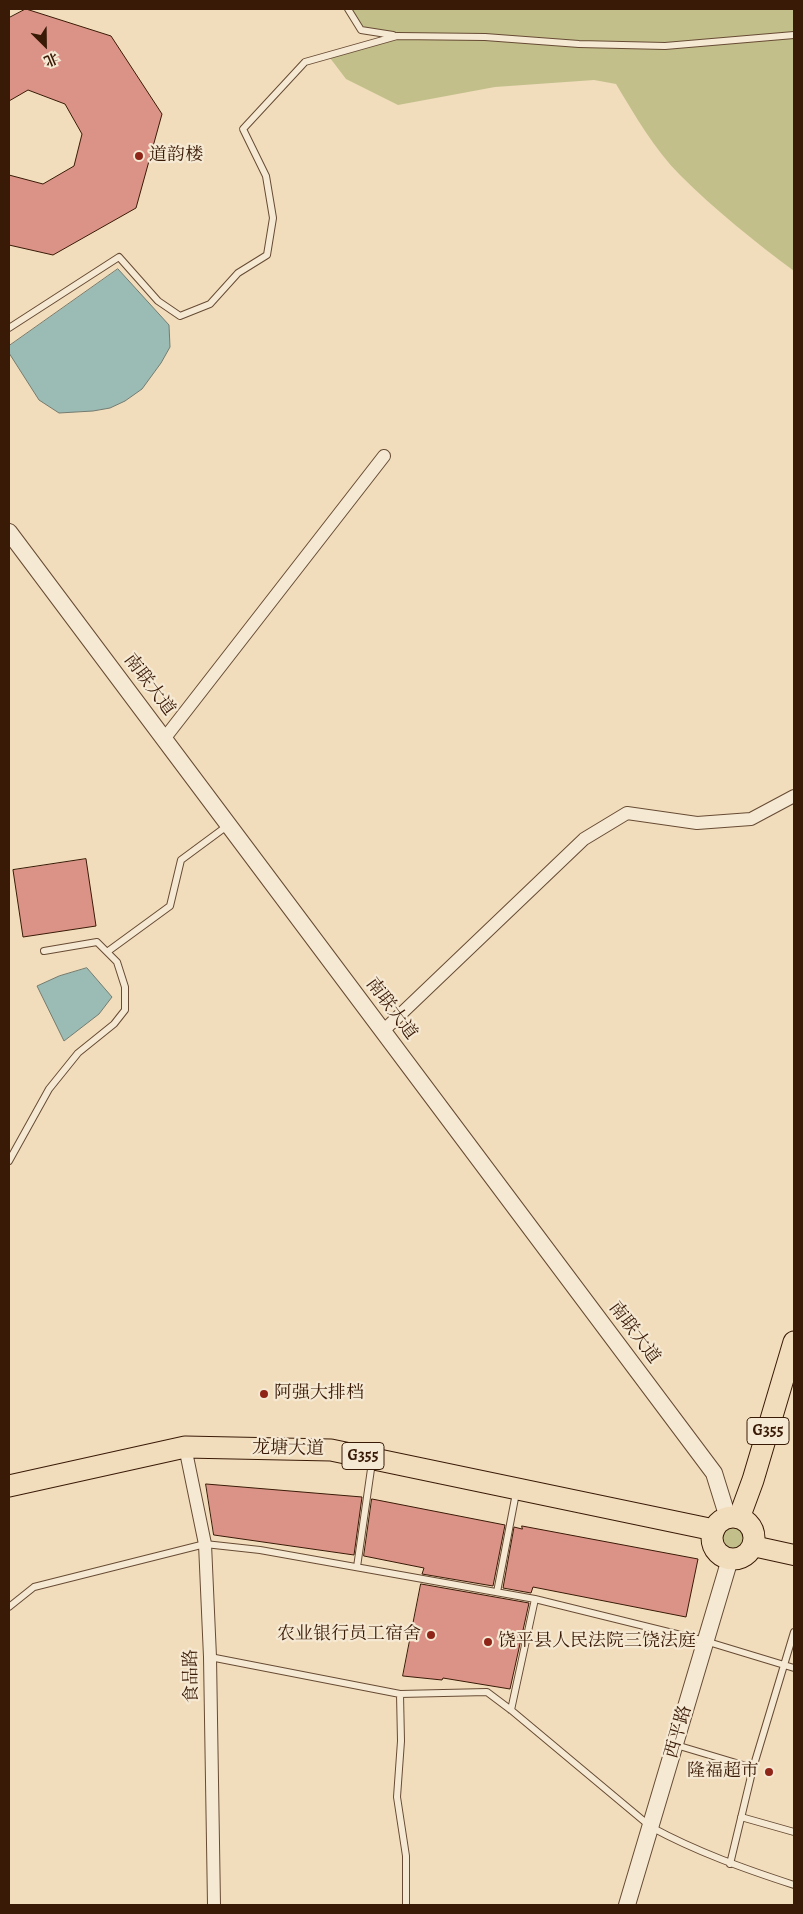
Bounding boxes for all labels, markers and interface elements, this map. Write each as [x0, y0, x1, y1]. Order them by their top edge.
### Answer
north arrow [20, 20, 70, 70]
text: 北 [41, 48, 61, 71]
place label: 道韵楼 [149, 145, 203, 167]
marker: 道韵楼 [133, 150, 145, 162]
street label: 南联大道 [119, 650, 179, 720]
street label: 南联大道 [361, 974, 421, 1044]
street label: 南联大道 [604, 1298, 664, 1368]
place label: 阿强大排档 [274, 1383, 364, 1405]
marker: 阿强大排档 [258, 1388, 270, 1400]
road number: G355 [747, 1418, 789, 1444]
street label: 龙塘大道 [252, 1438, 324, 1460]
road number: G355 [342, 1442, 384, 1470]
place label: 农业银行员工宿舍 [277, 1624, 421, 1646]
marker: 农业银行员工宿舍 [425, 1629, 437, 1641]
place label: 饶平县人民法院三饶法庭 [498, 1631, 696, 1653]
marker: 饶平县人民法院三饶法庭 [482, 1636, 494, 1648]
street label: 食品路 [181, 1649, 203, 1703]
street label: 西平路 [661, 1703, 697, 1761]
place label: 隆福超市 [687, 1761, 759, 1783]
marker: 隆福超市 [763, 1766, 775, 1778]

